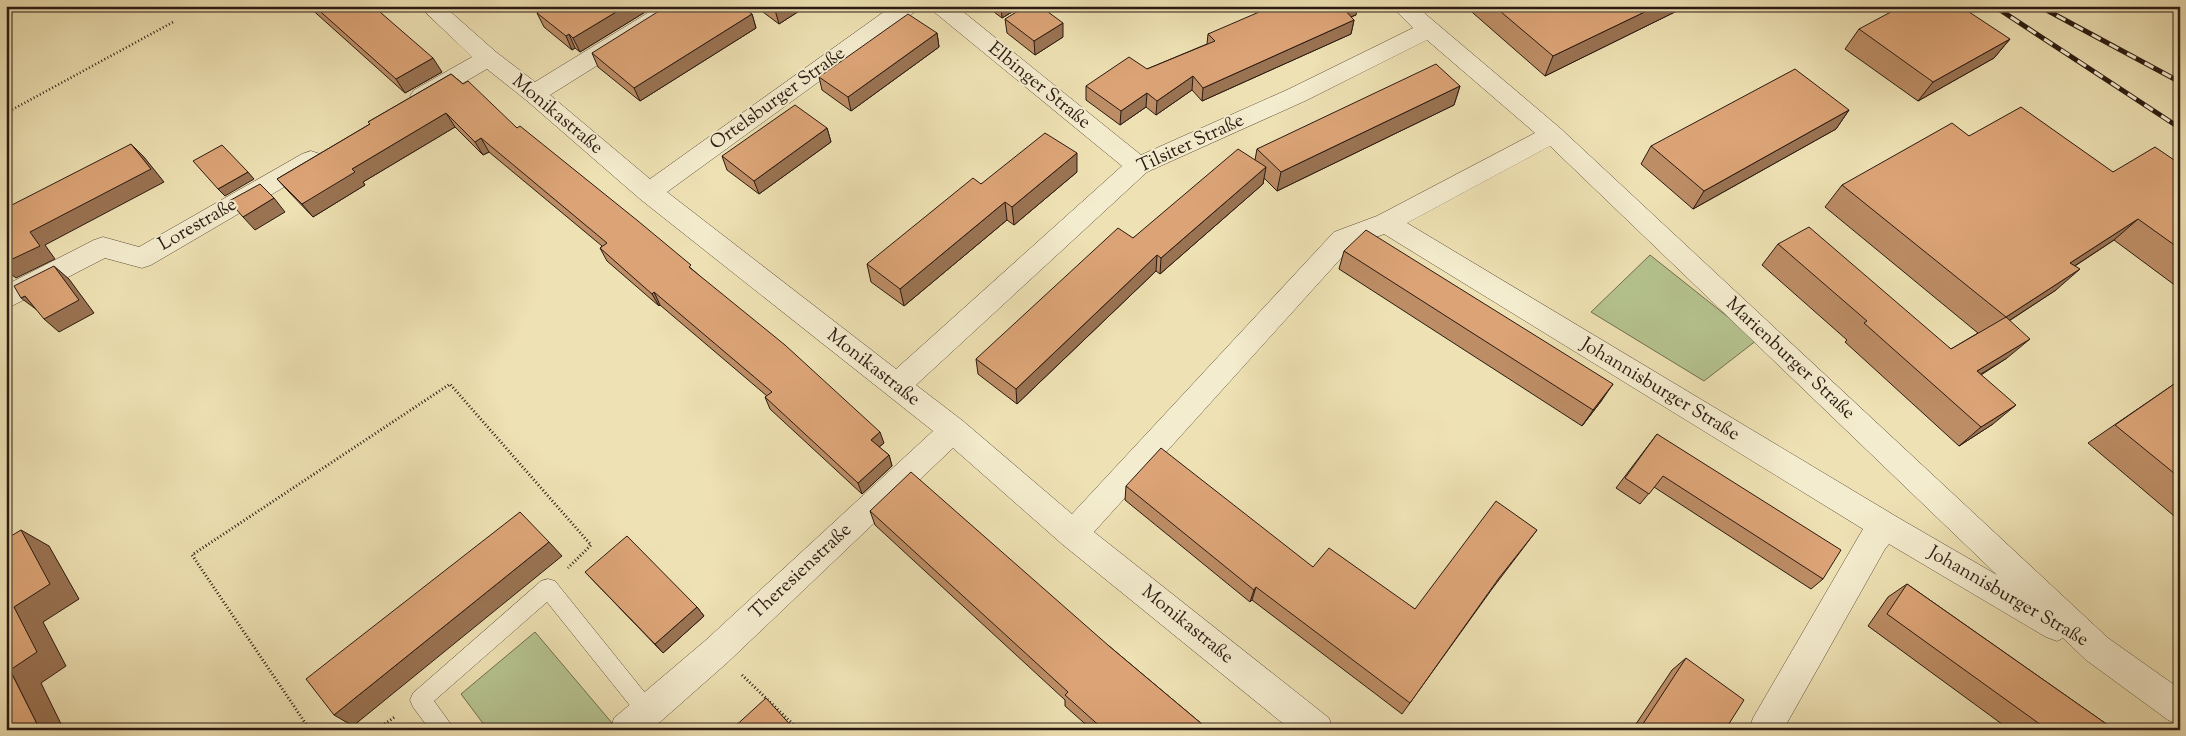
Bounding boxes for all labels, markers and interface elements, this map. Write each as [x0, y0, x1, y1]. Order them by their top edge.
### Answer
street label: Elbinger Straße [982, 36, 1096, 136]
street label: Ortelsburger Straße [705, 41, 851, 157]
street label: Monikastraße [505, 69, 609, 161]
street label: Tilsiter Straße [1133, 107, 1249, 181]
street label: Lorestraße [154, 192, 242, 258]
street label: Marienburger Straße [1719, 292, 1861, 426]
street label: Monikastraße [821, 323, 926, 413]
street label: Johannisburger Straße [1575, 331, 1745, 448]
street label: Theresienstraße [744, 517, 858, 626]
street label: Johannisburger Straße [1922, 540, 2093, 654]
street label: Monikastraße [1135, 579, 1239, 671]

